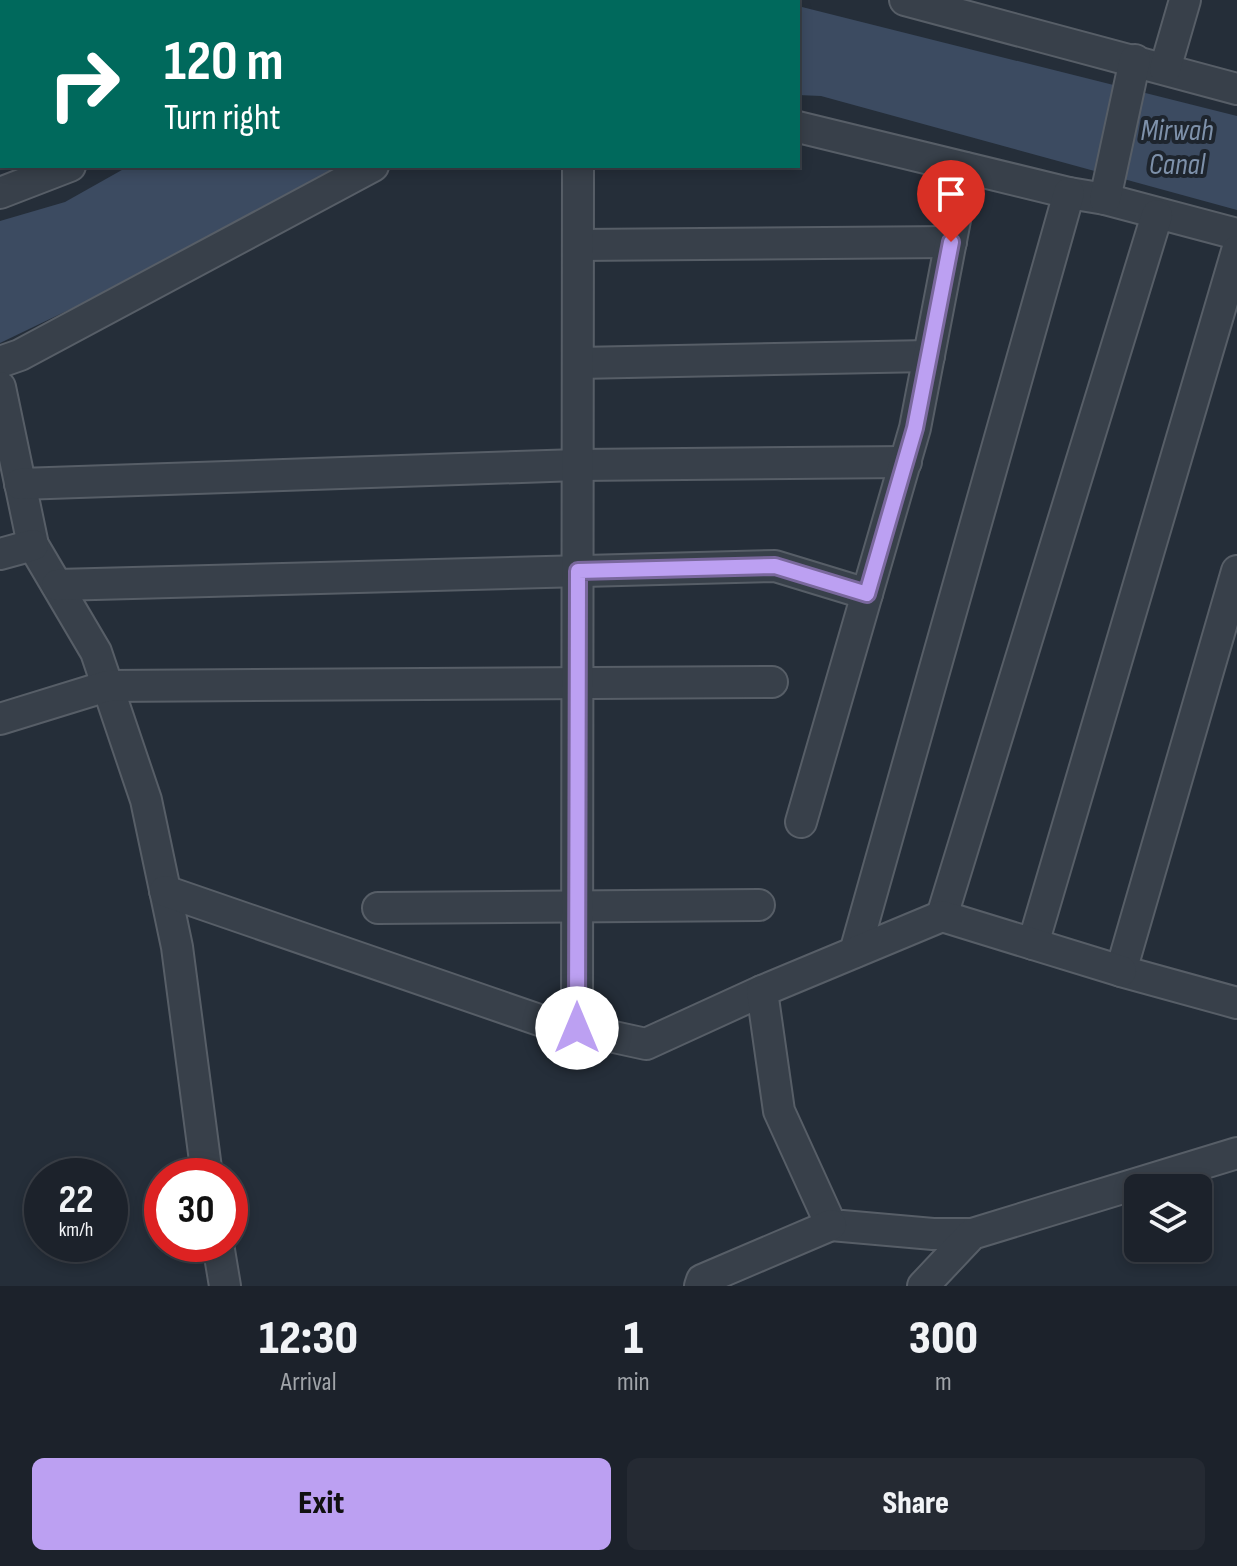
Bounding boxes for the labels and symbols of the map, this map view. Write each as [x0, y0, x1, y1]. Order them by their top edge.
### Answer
water label: Mirwah Canal [1141, 113, 1213, 183]
pin [917, 160, 985, 242]
position arrow [535, 986, 619, 1070]
speed limit sign: 30 [144, 1158, 248, 1262]

